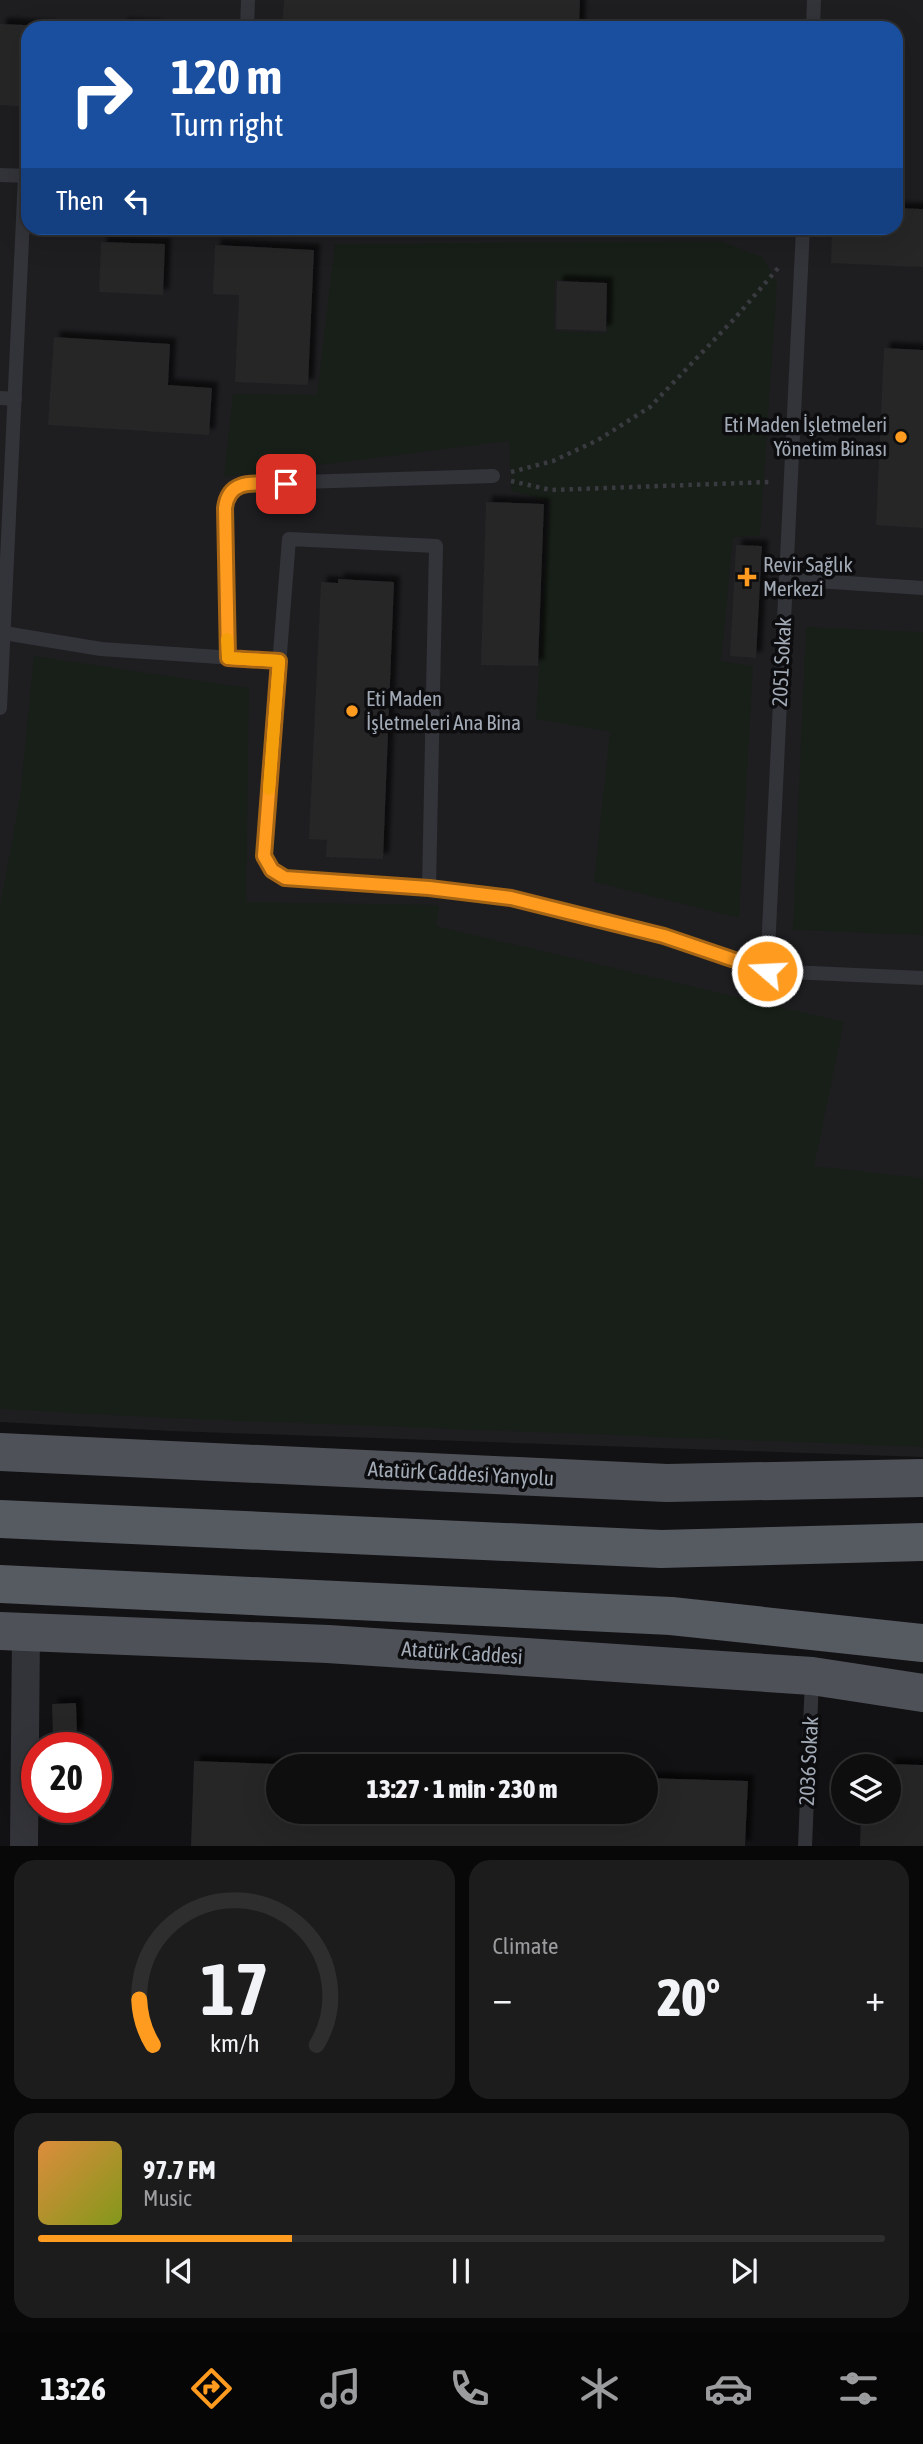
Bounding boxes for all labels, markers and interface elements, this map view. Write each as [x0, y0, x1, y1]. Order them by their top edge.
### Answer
text: 120 m [171, 48, 282, 104]
icon: right [56, 49, 147, 140]
text: Turn right [171, 106, 284, 143]
icon: left [118, 182, 156, 220]
text: Then [56, 186, 104, 216]
place label: Eti Maden İşletmeleri Yönetim Binası [724, 412, 887, 460]
marker: Eti Maden İşletmeleri Yönetim Binası [893, 429, 909, 445]
pin [256, 454, 316, 514]
icon: arrive [267, 465, 305, 503]
place label: Revir Sağlık Merkezi [763, 552, 853, 600]
marker: Revir Sağlık Merkezi [737, 567, 757, 587]
street label: 2051 Sokak [767, 617, 795, 707]
place label: Eti Maden İşletmeleri Ana Bina [366, 686, 521, 734]
marker: Eti Maden İşletmeleri Ana Bina [344, 703, 360, 719]
position arrow [730, 934, 804, 1008]
street label: Atatürk Caddesi Yanyolu [367, 1456, 555, 1490]
street label: Atatürk Caddesi [401, 1636, 524, 1668]
street label: 2036 Sokak [794, 1716, 822, 1806]
speed limit sign: 20 [21, 1732, 112, 1823]
map controls [831, 1754, 901, 1824]
button: layers [831, 1754, 901, 1824]
text: 13:27 · 1 min · 230 m [367, 1774, 557, 1804]
text: Climate [493, 1933, 558, 1959]
text: 17 [200, 1948, 268, 2031]
text: 20° [657, 1967, 720, 2027]
text: − [493, 1976, 512, 2019]
text: + [865, 1976, 885, 2019]
text: km/h [209, 2029, 259, 2057]
text: 97.7 FM [143, 2155, 216, 2185]
text: Music [143, 2185, 191, 2211]
icon: previous [160, 2252, 198, 2290]
icon: pause [442, 2252, 480, 2290]
icon: next [725, 2252, 763, 2290]
icon: directions [187, 2364, 236, 2413]
icon: music [316, 2364, 365, 2413]
icon: phone [445, 2364, 494, 2413]
icon: climate [575, 2364, 624, 2413]
icon: car [704, 2364, 753, 2413]
icon: filters [834, 2364, 883, 2413]
text: 13:26 [40, 2370, 106, 2407]

